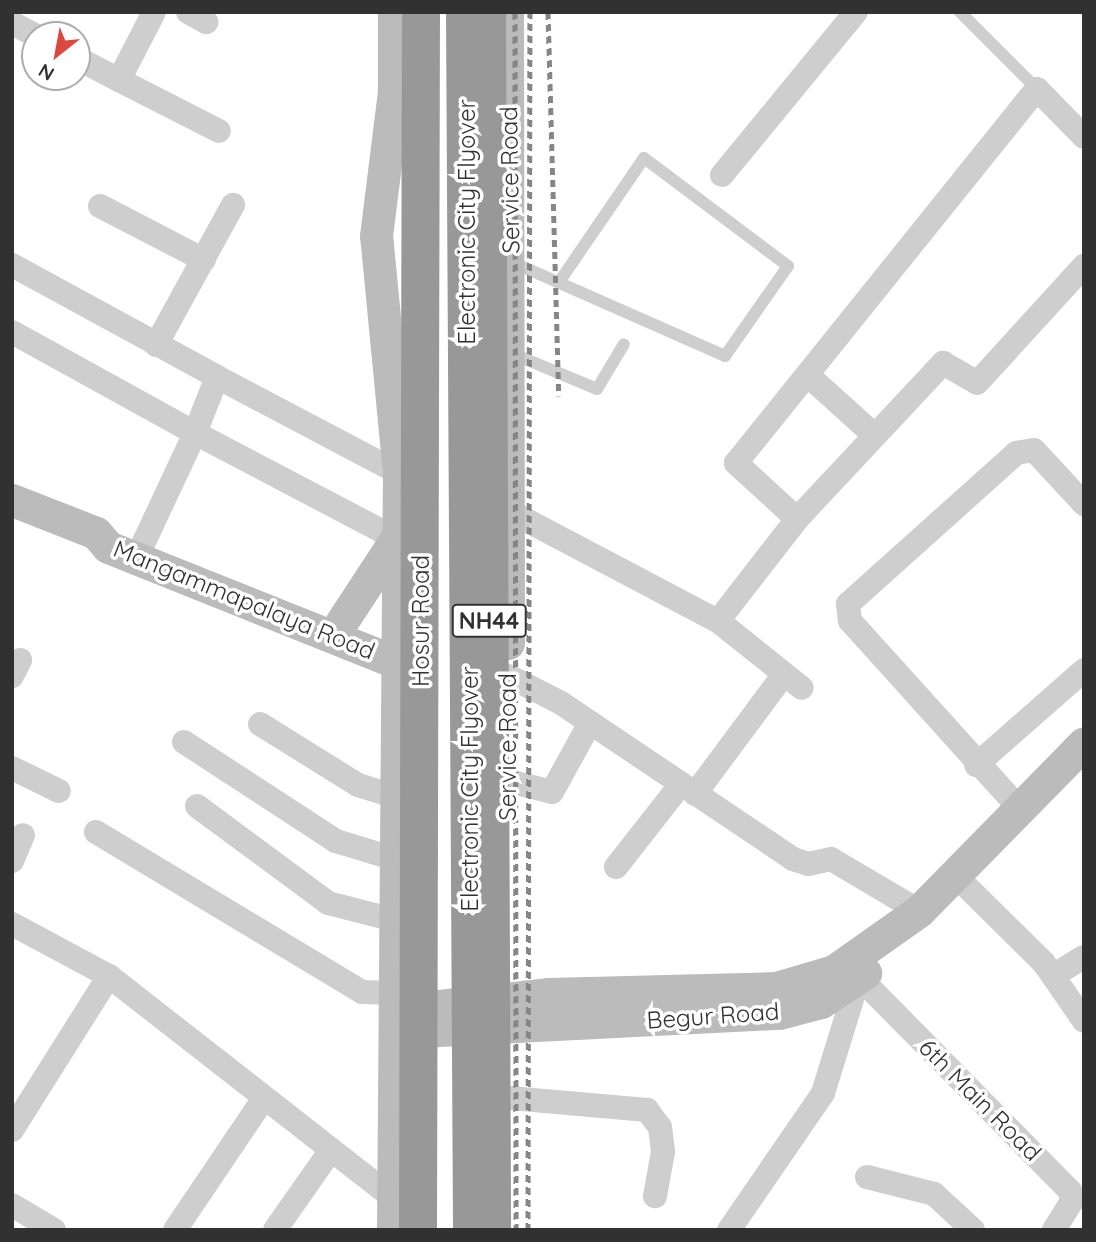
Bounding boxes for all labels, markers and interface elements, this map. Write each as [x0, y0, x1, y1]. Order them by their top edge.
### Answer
north arrow [21, 21, 91, 91]
text: N [34, 58, 58, 86]
street label: Electronic City Flyover [453, 99, 481, 345]
street label: Service Road [494, 106, 526, 254]
street label: Mangammapalaya Road [109, 534, 379, 666]
street label: Hosur Road [407, 555, 435, 687]
road number: NH44 [450, 601, 528, 640]
street label: Electronic City Flyover [456, 666, 484, 912]
street label: Service Road [494, 673, 522, 821]
street label: Begur Road [646, 997, 780, 1035]
street label: 6th Main Road [913, 1033, 1047, 1167]

